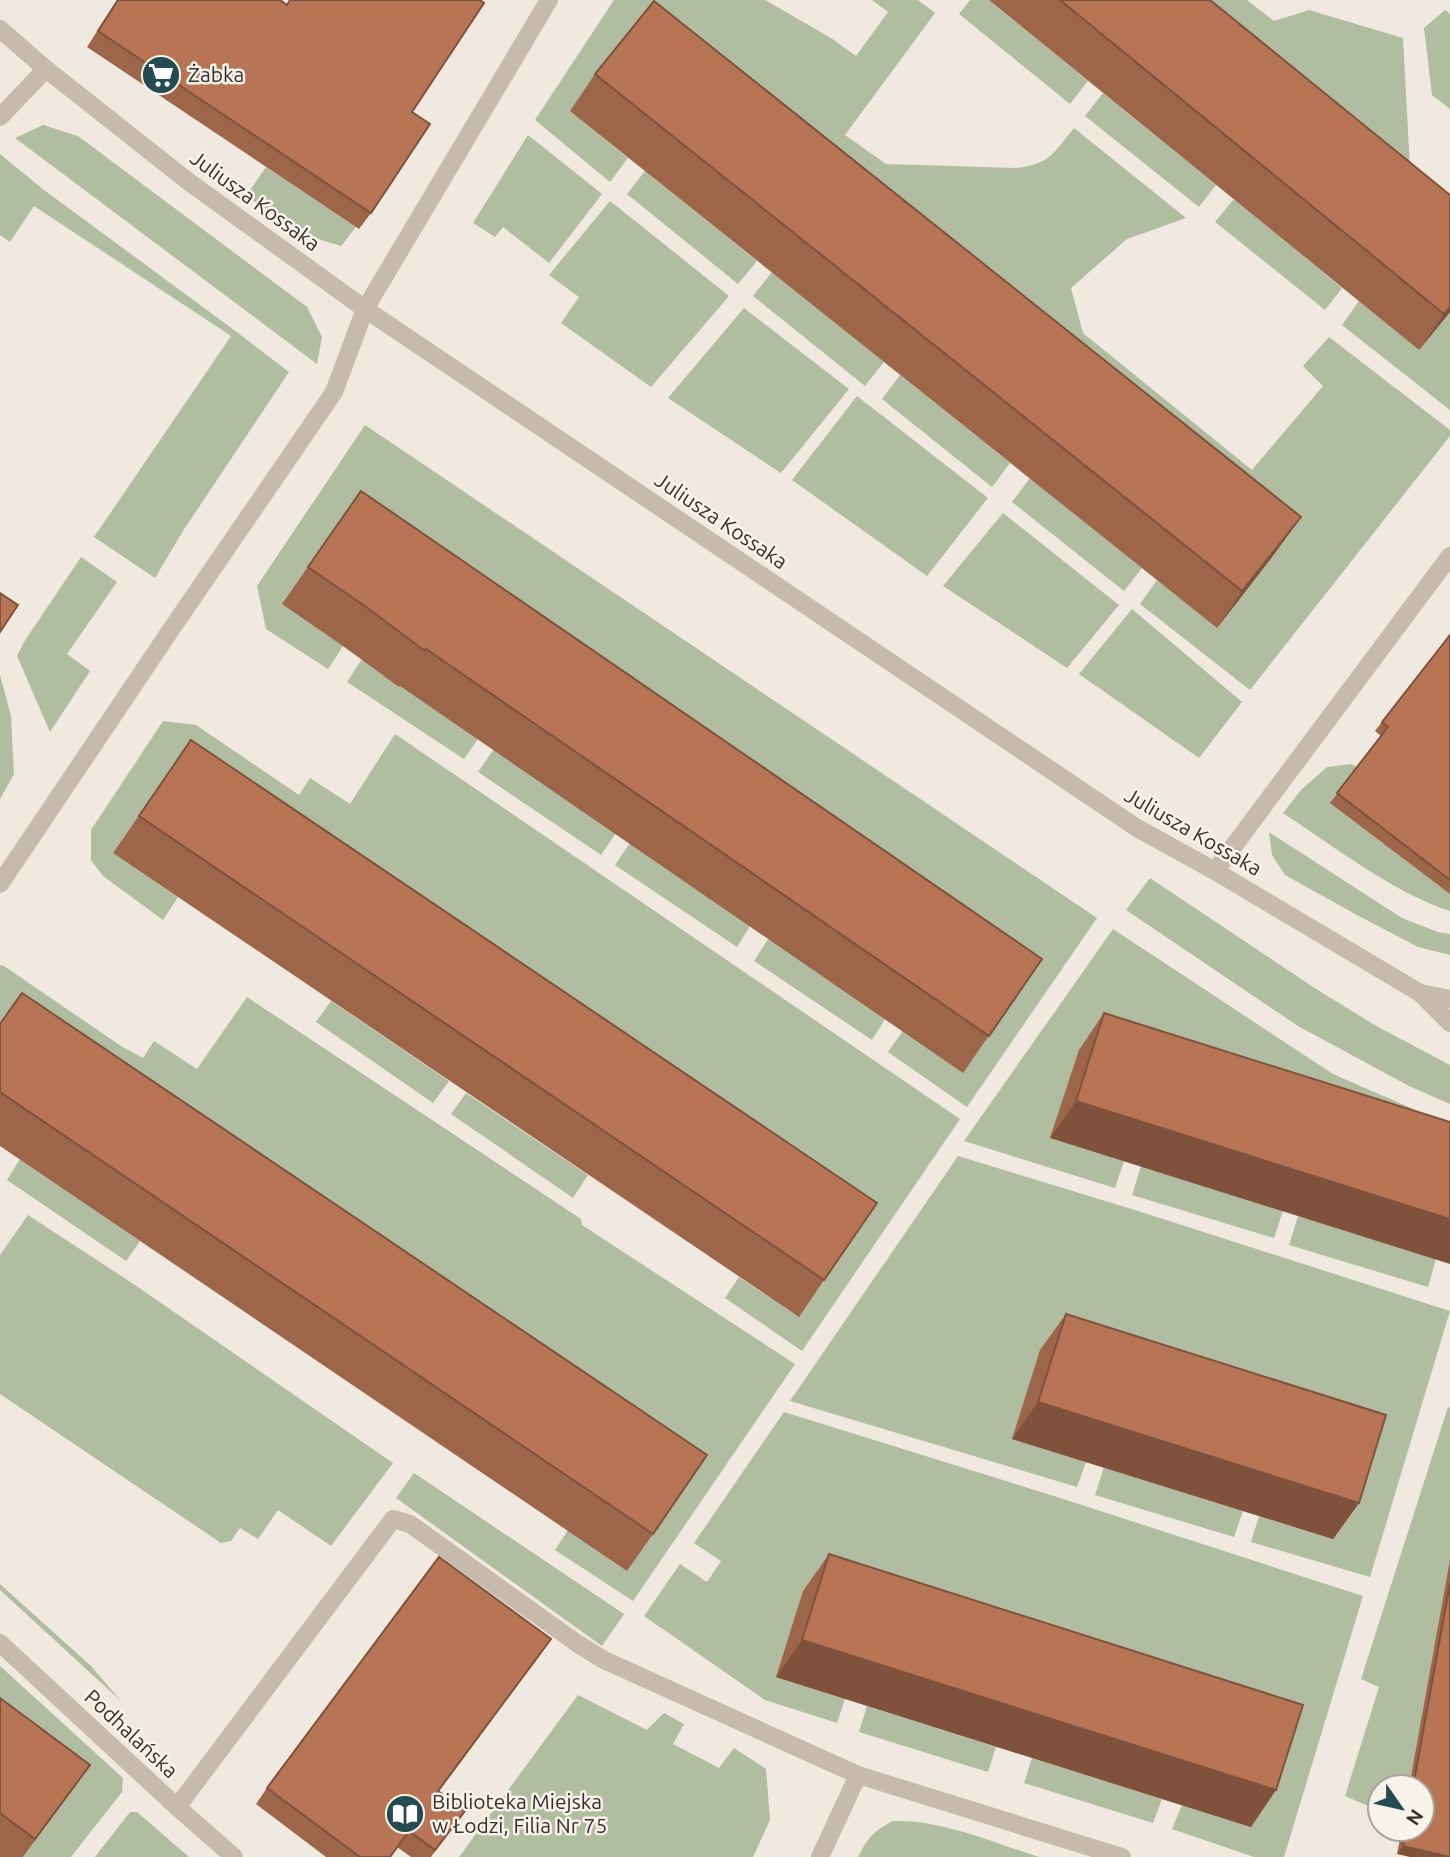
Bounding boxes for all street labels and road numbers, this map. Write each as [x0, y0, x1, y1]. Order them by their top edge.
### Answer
street label: Juliusza Kossaka [186, 145, 325, 255]
street label: Juliusza Kossaka [651, 467, 792, 573]
street label: Juliusza Kossaka [1121, 782, 1266, 880]
street label: Podhalańska [80, 1684, 183, 1782]

